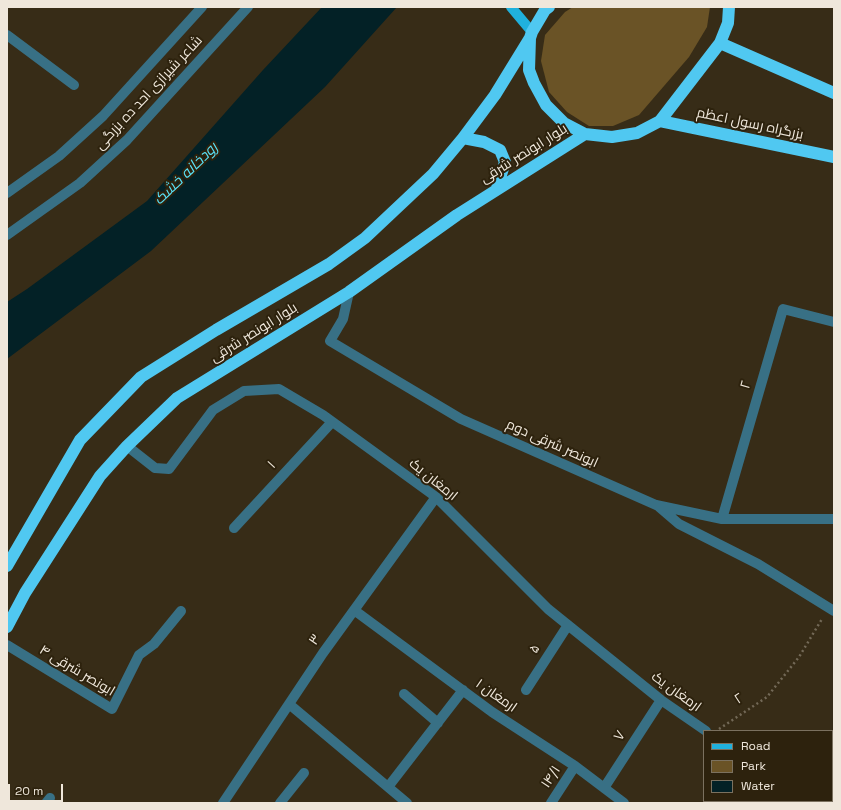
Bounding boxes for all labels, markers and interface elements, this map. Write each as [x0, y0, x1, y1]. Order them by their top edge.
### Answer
street label: شاعر شیرازی احد ده بزرگی [92, 32, 206, 154]
street label: بزرگراه رسول اعظم [695, 104, 805, 144]
street label: بلوار ابونصر شرقی [477, 121, 571, 187]
water label: رودخانه خشک [150, 139, 222, 209]
street label: بلوار ابونصر شرقی [207, 300, 301, 366]
street label: ۲ [737, 379, 755, 391]
street label: ابونصر شرقی دوم [503, 416, 601, 472]
street label: ارمغان یک [405, 455, 461, 505]
street label: ۱ [264, 458, 280, 472]
street label: ۳ [305, 631, 325, 649]
street label: ۵ [526, 641, 544, 657]
street label: ابونصر شرقی ۴ [36, 642, 118, 700]
street label: ارمغان یک [648, 668, 704, 716]
street label: ارمغان ۱ [472, 676, 520, 716]
street label: ۲ [731, 690, 747, 708]
street label: ۷ [611, 728, 629, 744]
legend [703, 730, 833, 802]
text: Road [741, 738, 770, 754]
text: Park [741, 758, 766, 774]
street label: ۱۴/۱ [538, 763, 564, 791]
scale bar [10, 776, 65, 802]
text: Water [741, 778, 775, 794]
text: 20 m [15, 783, 43, 799]

